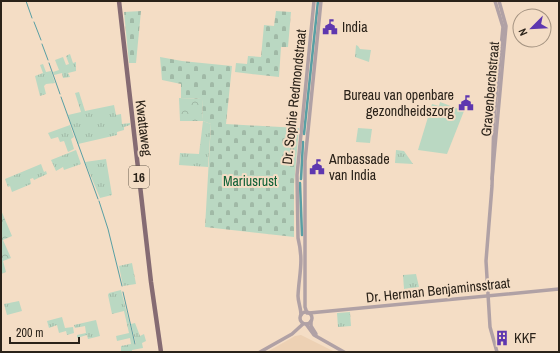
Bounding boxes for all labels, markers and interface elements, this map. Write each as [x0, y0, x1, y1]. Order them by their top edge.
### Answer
north arrow [512, 8, 552, 48]
public building icon: India [321, 18, 339, 36]
place label: India [342, 18, 368, 36]
text: N [515, 26, 531, 38]
street label: Dr. Sophie Redmondstraat [278, 28, 310, 166]
street label: Gravenberchstraat [477, 41, 503, 137]
place label: Bureau van openbare gezondheidszorg [344, 86, 455, 120]
public building icon: Bureau van openbare gezondheidszorg [457, 94, 475, 112]
street label: Kwattaweg [132, 99, 156, 158]
place label: Ambassade van India [328, 150, 390, 184]
public building icon: Ambassade van India [308, 158, 326, 176]
road number: 16 [129, 166, 149, 188]
park label: Mariusrust [223, 172, 277, 190]
street label: Dr. Herman Benjaminsstraat [365, 273, 511, 307]
scale bar [10, 319, 79, 345]
text: 200 m [16, 325, 43, 341]
building icon: KKF [493, 329, 511, 347]
place label: KKF [514, 329, 536, 347]

